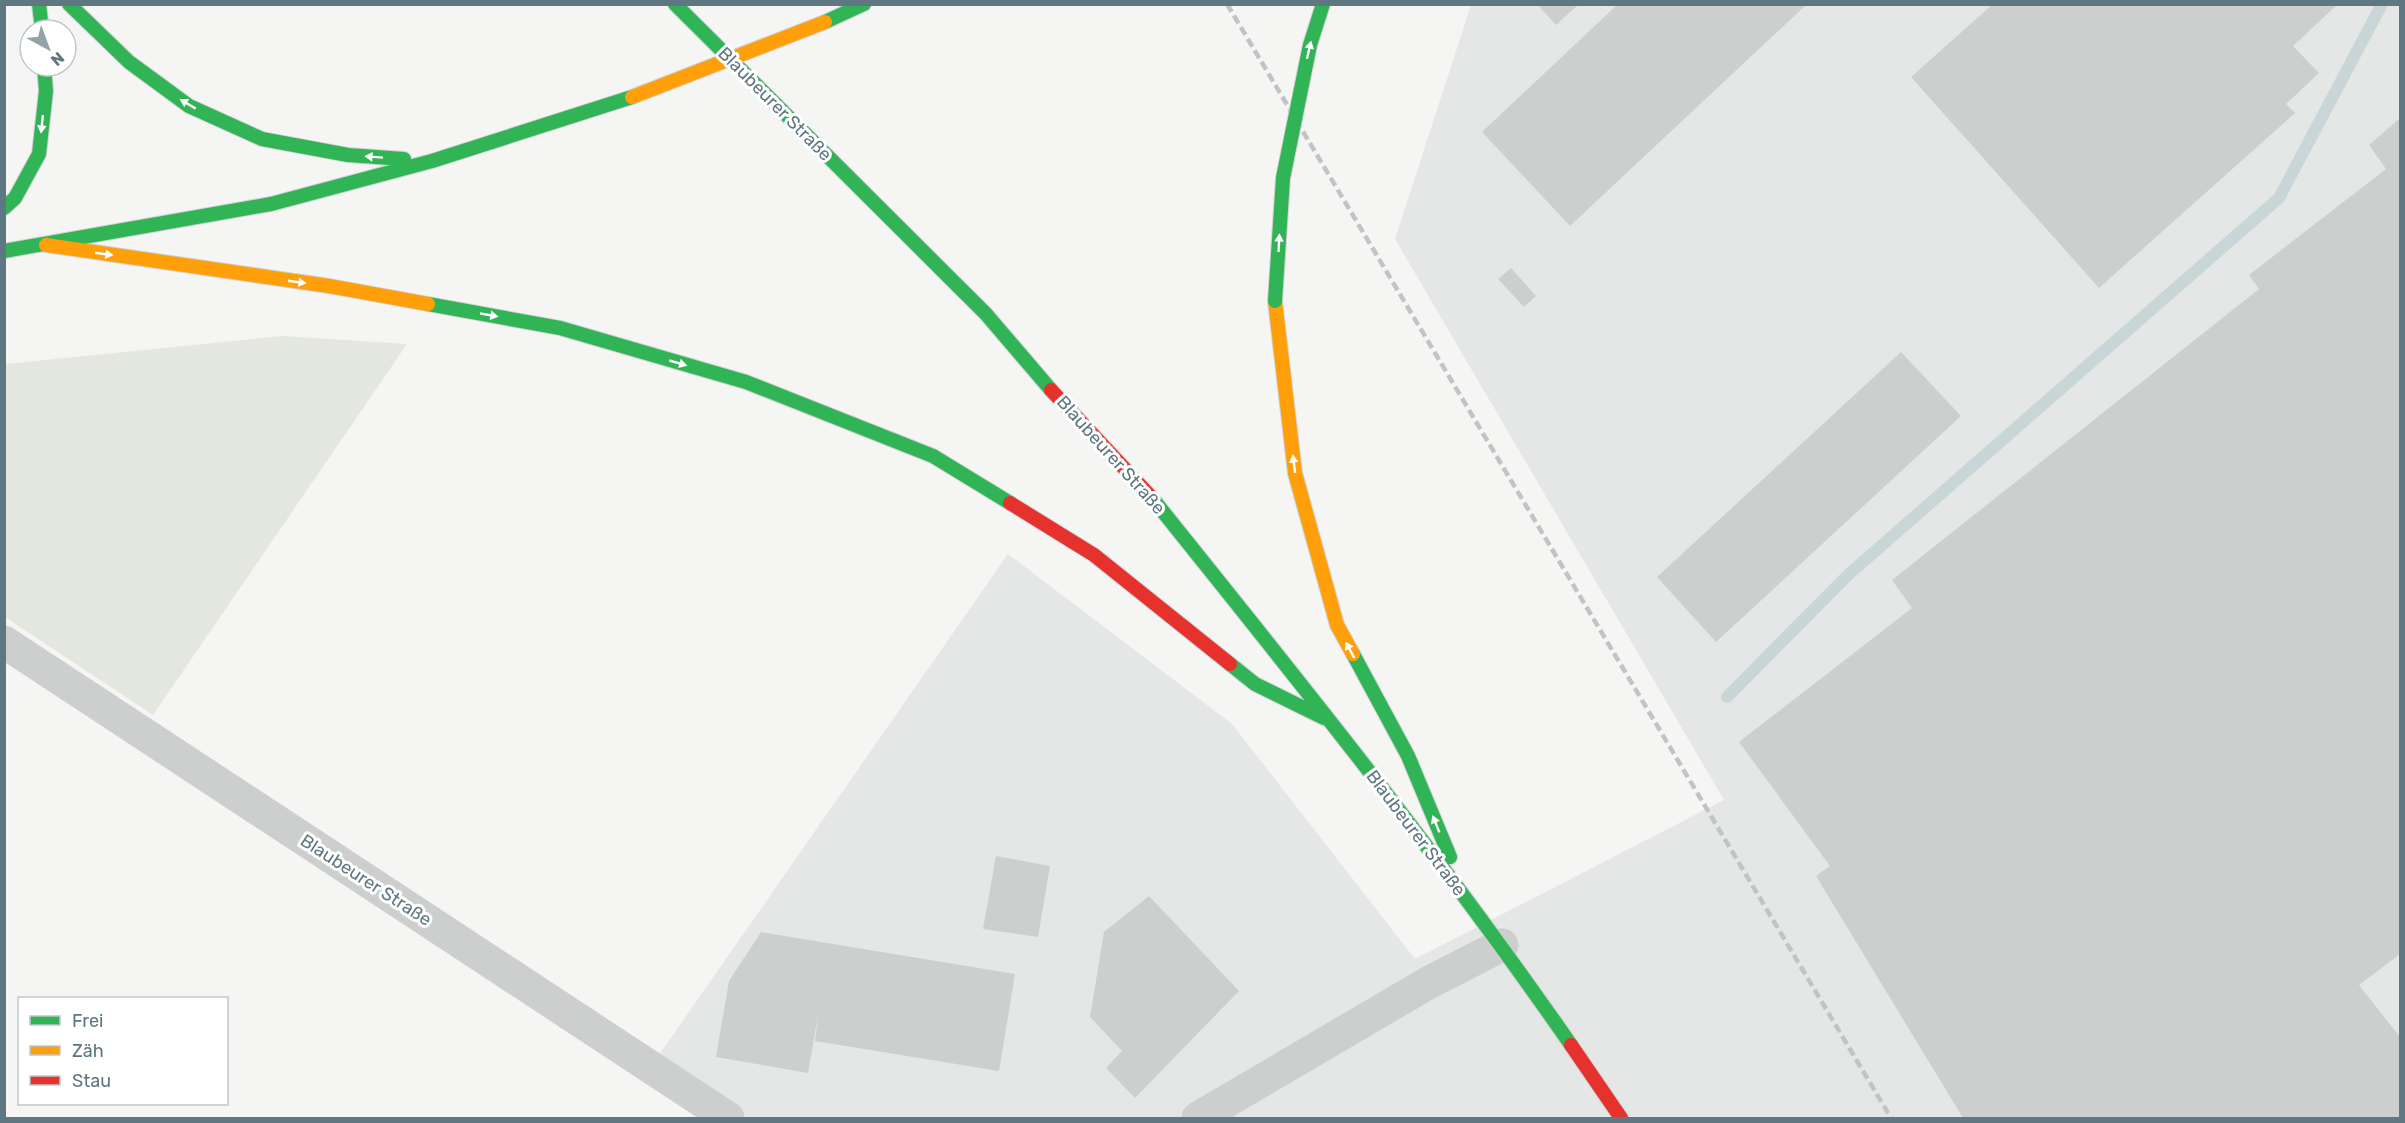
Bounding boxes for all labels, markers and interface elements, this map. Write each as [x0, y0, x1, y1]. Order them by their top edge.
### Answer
north arrow [18, 18, 78, 78]
one-way arrow [1304, 41, 1314, 60]
street label: Blaubeurer Straße [714, 43, 836, 165]
text: N [47, 48, 68, 70]
one-way arrow [180, 99, 196, 110]
one-way arrow [37, 115, 47, 134]
one-way arrow [364, 152, 383, 162]
one-way arrow [1274, 233, 1283, 252]
one-way arrow [95, 249, 114, 258]
one-way arrow [288, 277, 307, 286]
one-way arrow [480, 311, 499, 320]
one-way arrow [669, 358, 687, 368]
street label: Blaubeurer Straße [1052, 391, 1170, 519]
one-way arrow [1289, 454, 1299, 473]
one-way arrow [1345, 641, 1355, 658]
street label: Blaubeurer Straße [1361, 766, 1471, 900]
one-way arrow [1431, 815, 1441, 833]
street label: Blaubeurer Straße [296, 829, 436, 931]
legend [18, 997, 228, 1105]
text: Frei [72, 1010, 103, 1032]
text: Zäh [72, 1040, 104, 1062]
text: Stau [72, 1070, 111, 1092]

